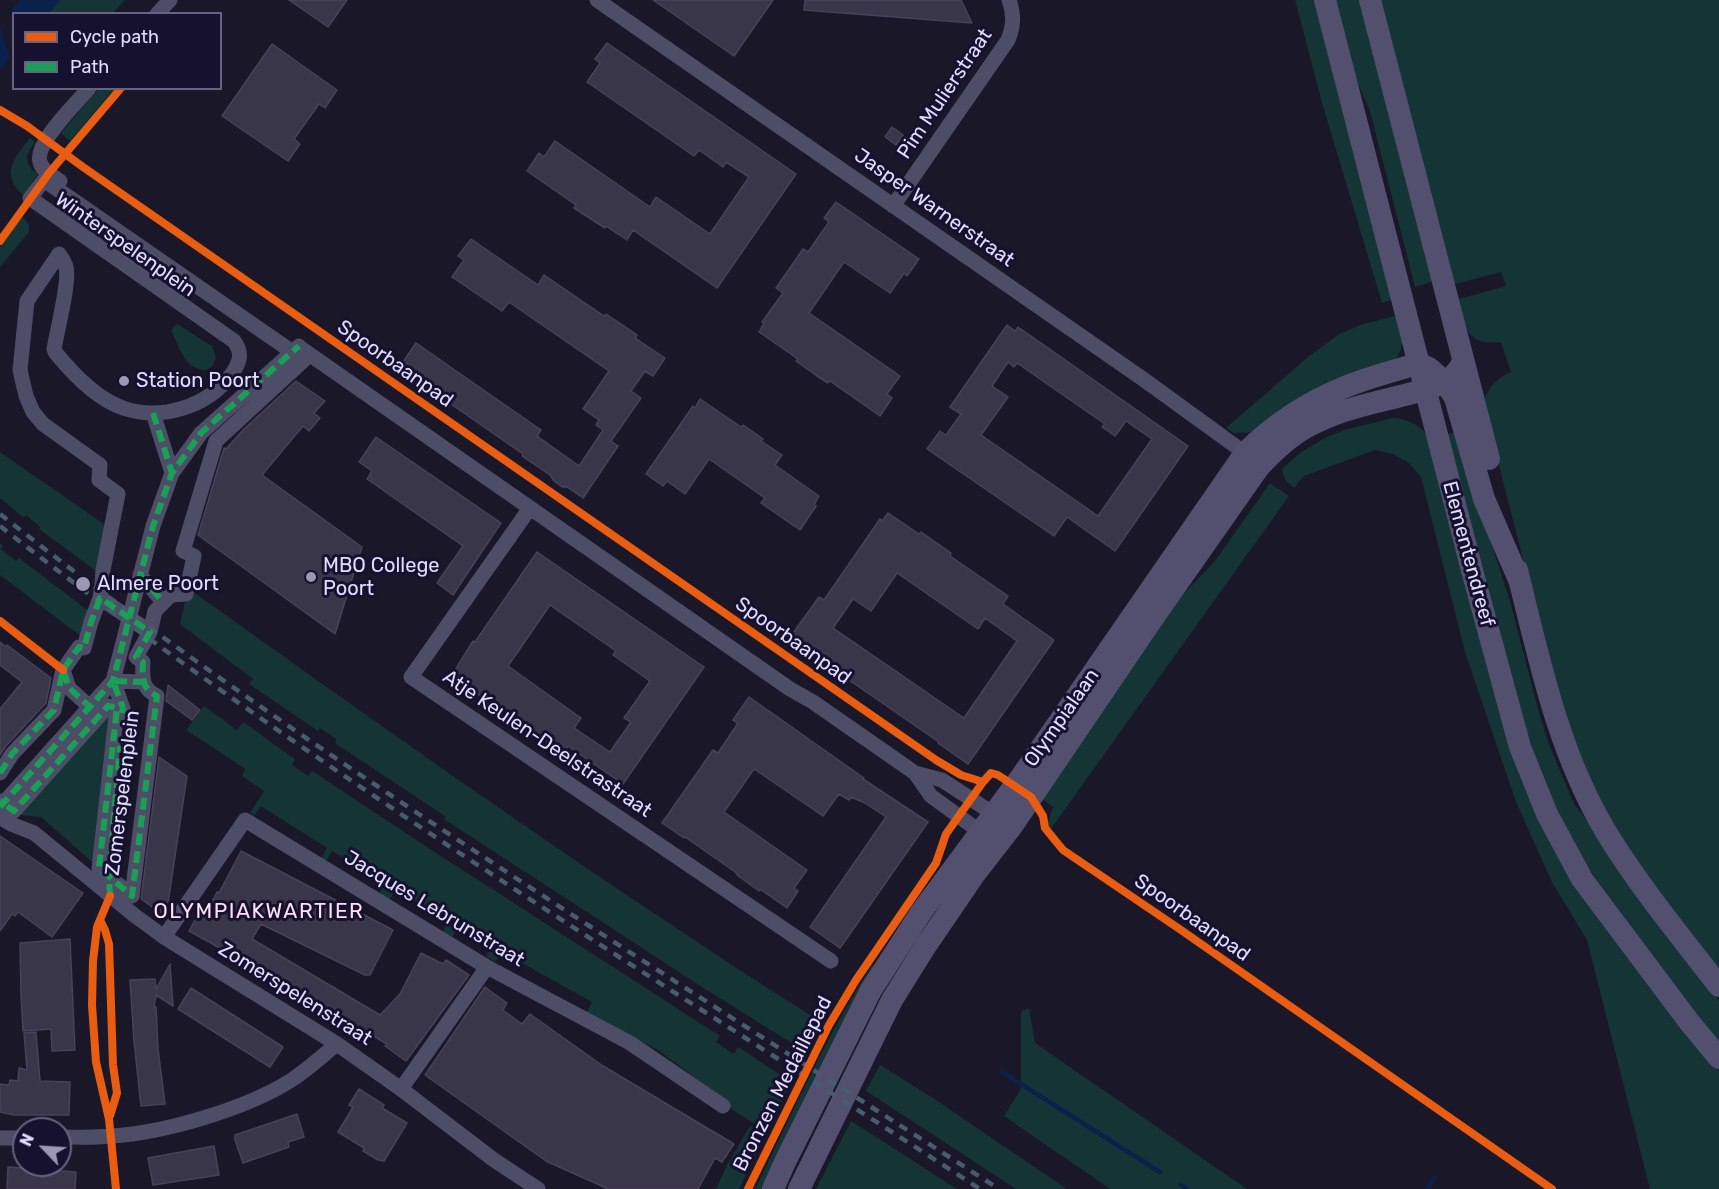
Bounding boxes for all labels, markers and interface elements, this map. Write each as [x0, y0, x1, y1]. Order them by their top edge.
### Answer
legend [12, 12, 222, 90]
street label: Pim Mulierstraat [893, 24, 997, 164]
text: Cycle path [70, 26, 159, 48]
text: Path [70, 56, 109, 78]
street label: Jasper Warnerstraat [849, 144, 1019, 272]
street label: Winterspelenplein [50, 188, 200, 302]
street label: Spoorbaanpad [332, 315, 458, 413]
place label: Station Poort [136, 369, 259, 393]
marker: Station Poort [117, 374, 131, 388]
street label: Elementendreef [1437, 479, 1499, 629]
place label: MBO College Poort [323, 554, 440, 601]
marker: MBO College Poort [304, 570, 318, 584]
place label: Almere Poort [97, 572, 219, 596]
marker: Almere Poort [74, 575, 92, 593]
street label: Spoorbaanpad [730, 592, 856, 690]
street label: Olympialaan [1019, 664, 1105, 772]
street label: Atje Keulen-Deelstrastraat [438, 665, 656, 823]
street label: Zomerspelenplein [101, 709, 145, 877]
street label: Jacques Lebrunstraat [339, 846, 529, 972]
street label: Spoorbaanpad [1129, 869, 1255, 967]
district label: OLYMPIAKWARTIER [154, 899, 364, 925]
street label: Zomerspelenstraat [214, 937, 376, 1051]
street label: Bronzen Medaillepad [728, 992, 838, 1176]
north arrow [12, 1117, 72, 1177]
text: N [16, 1131, 38, 1149]

